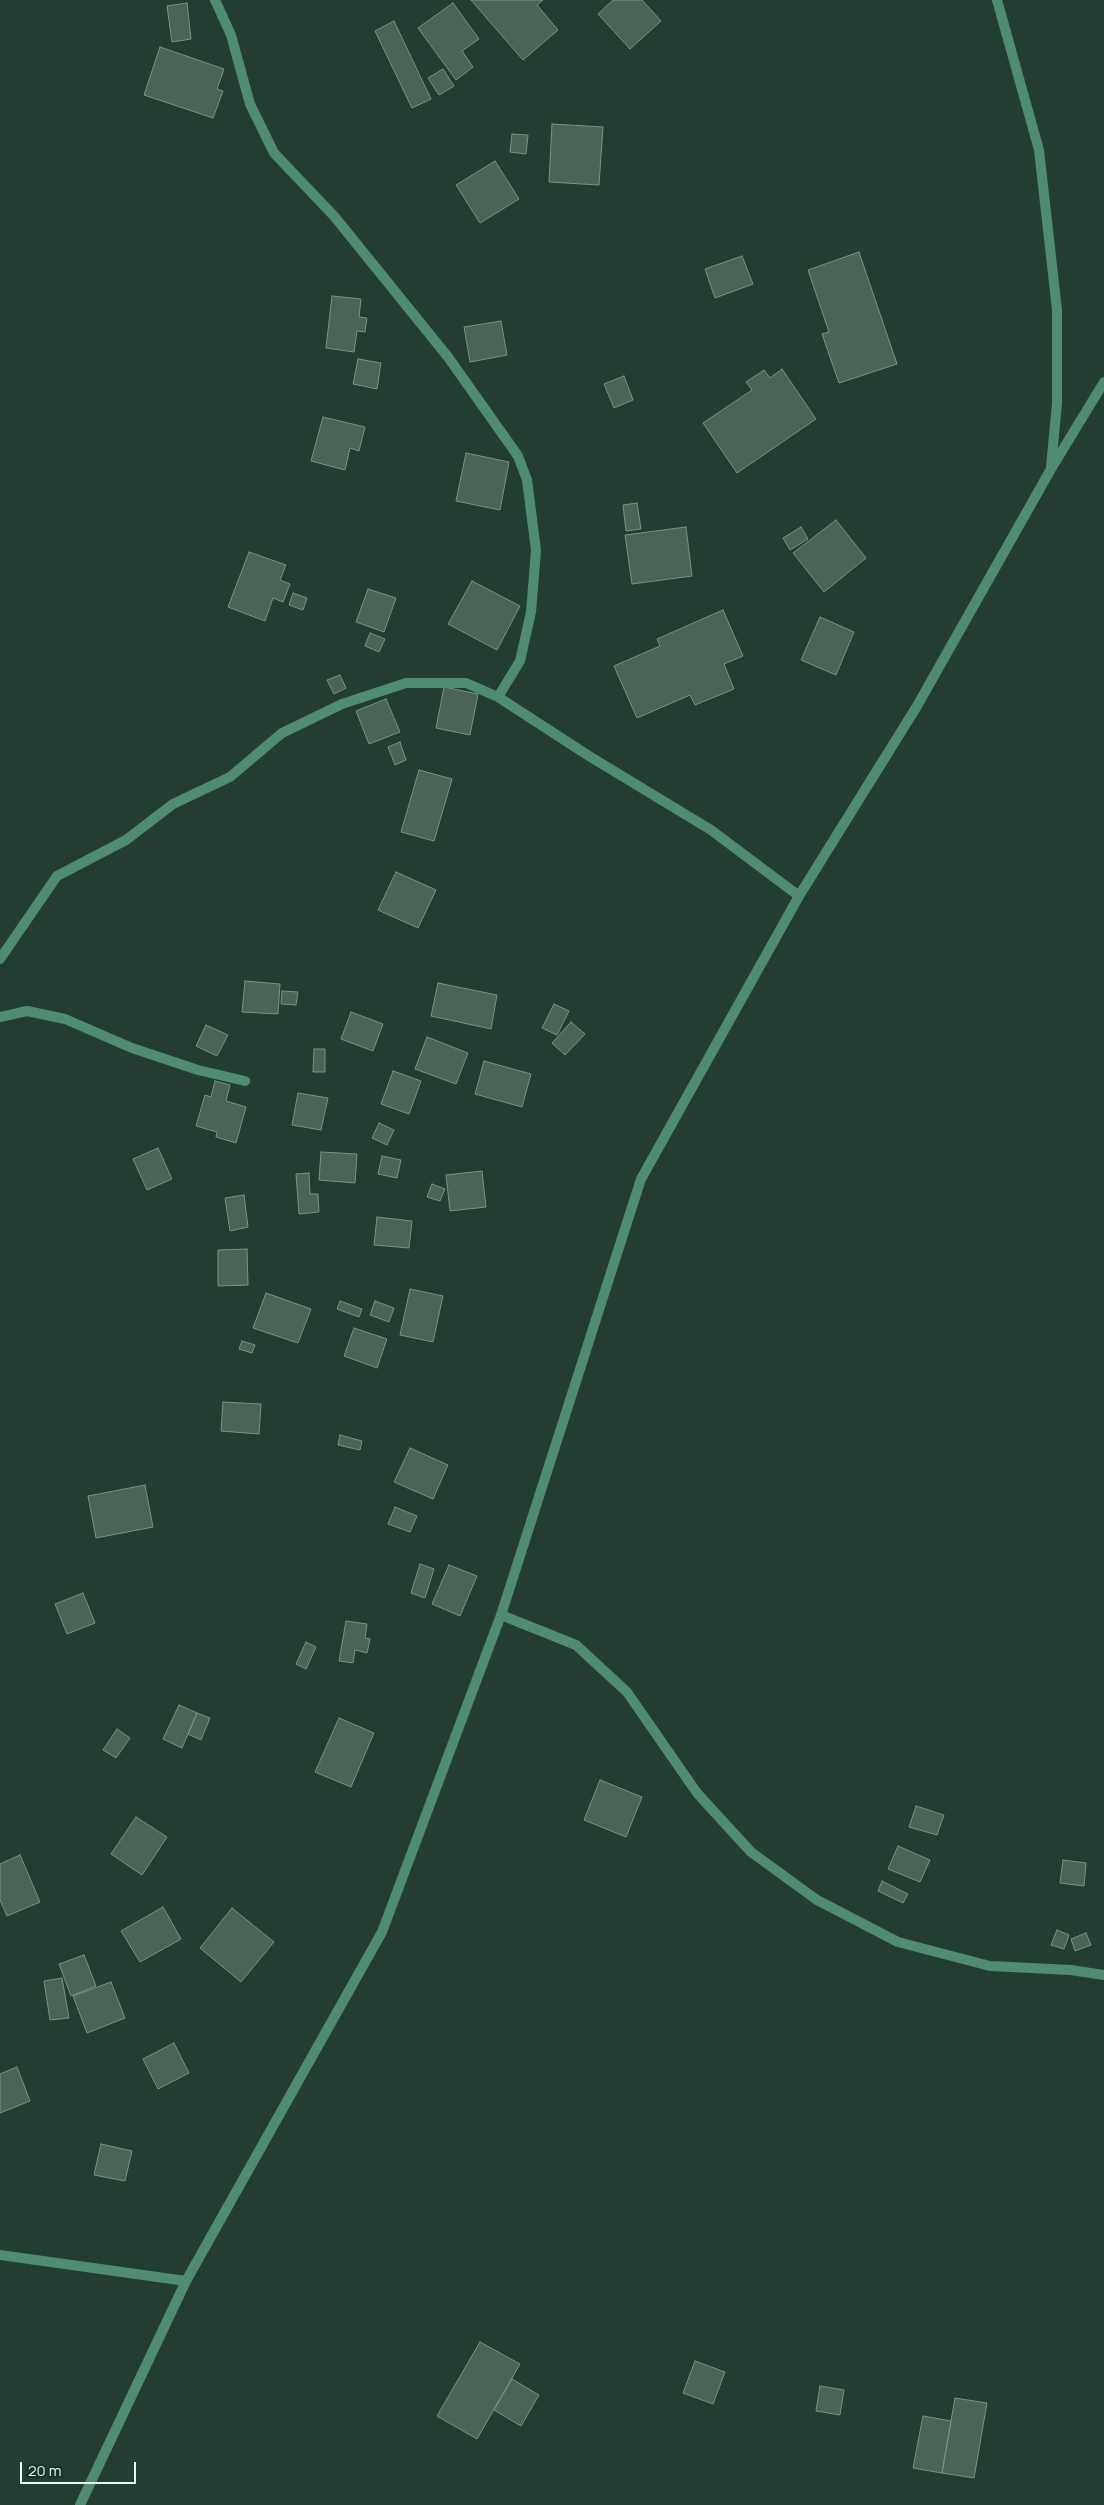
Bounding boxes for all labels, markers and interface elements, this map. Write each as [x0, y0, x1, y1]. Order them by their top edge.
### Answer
scale bar [22, 2452, 139, 2484]
text: 20 m [28, 2460, 61, 2481]

